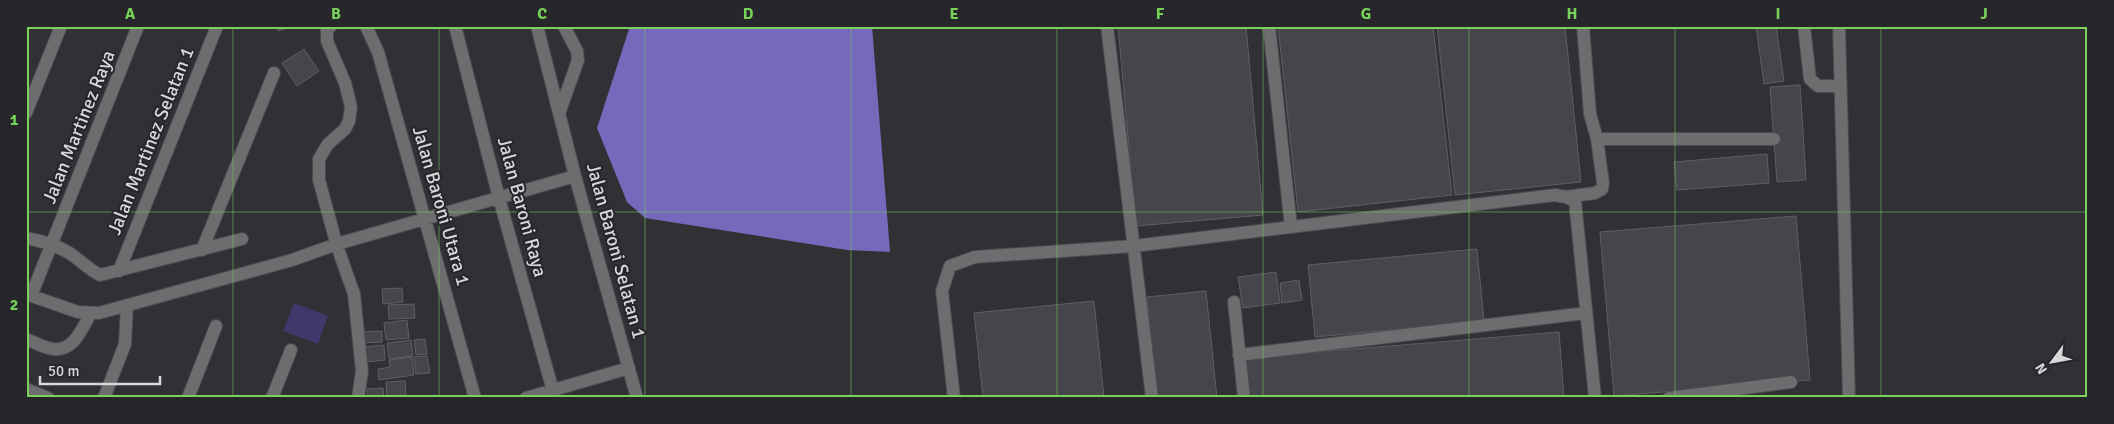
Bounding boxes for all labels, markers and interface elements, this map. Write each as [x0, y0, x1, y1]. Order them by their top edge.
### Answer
text: A [125, 4, 136, 24]
text: B [331, 4, 341, 24]
text: C [537, 4, 547, 24]
text: D [743, 4, 754, 24]
text: E [949, 4, 959, 24]
text: F [1156, 4, 1165, 24]
text: G [1361, 4, 1371, 24]
text: H [1567, 4, 1577, 24]
text: I [1775, 4, 1781, 24]
text: J [1980, 4, 1988, 24]
street label: Jalan Martinez Selatan 1 [102, 44, 200, 238]
street label: Jalan Martinez Raya [37, 47, 121, 207]
text: 1 [10, 110, 19, 130]
street label: Jalan Baroni Utara 1 [407, 124, 475, 288]
street label: Jalan Baroni Raya [492, 134, 552, 280]
street label: Jalan Baroni Selatan 1 [581, 160, 651, 342]
text: 2 [10, 295, 18, 315]
north arrow [2026, 336, 2076, 386]
scale bar [40, 354, 160, 386]
text: N [2032, 360, 2051, 377]
text: 50 m [48, 362, 79, 380]

